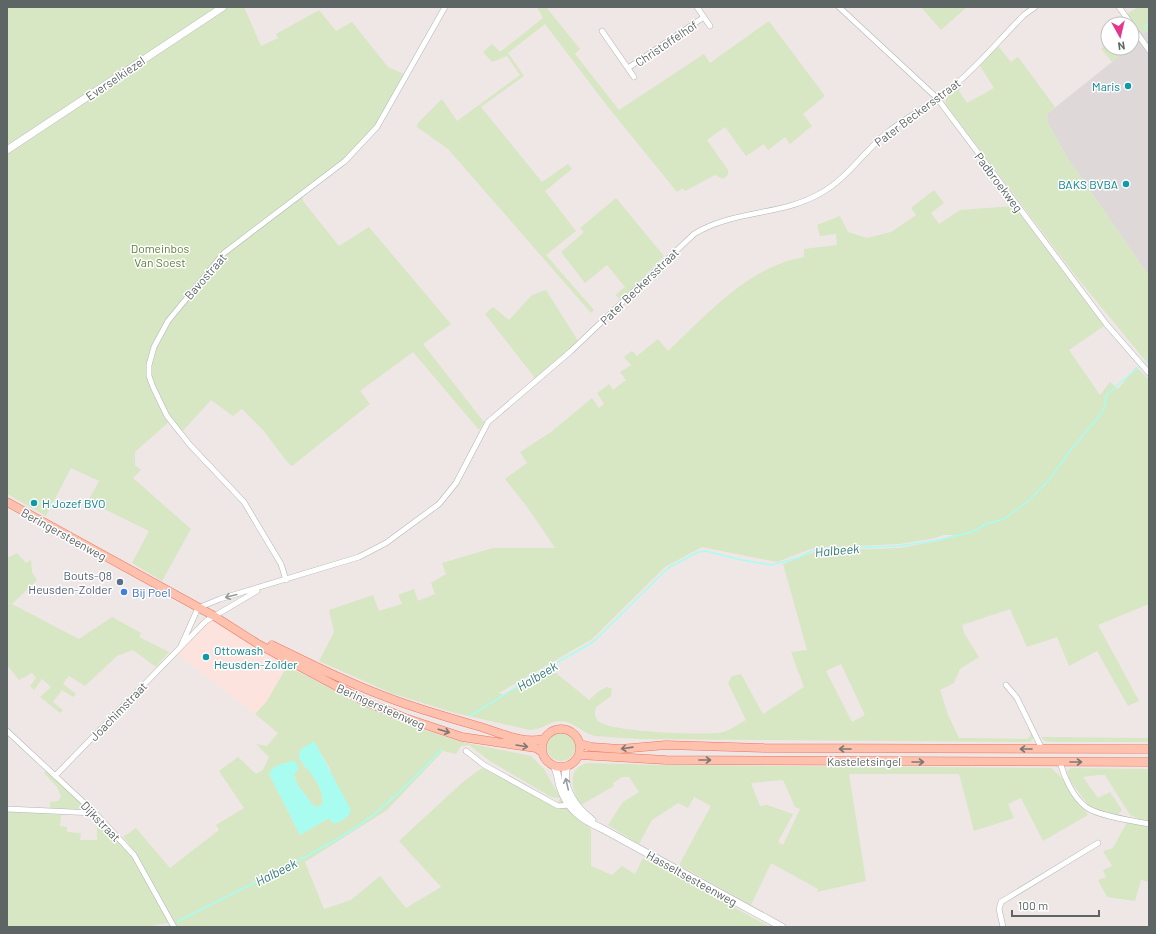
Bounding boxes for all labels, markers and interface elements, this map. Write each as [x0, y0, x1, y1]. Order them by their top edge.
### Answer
north arrow [1100, 16, 1140, 56]
street label: Christoffelhof [632, 17, 700, 69]
text: N [1117, 39, 1126, 53]
street label: Everselkiezel [83, 53, 147, 103]
street label: Pater Beckersstraat [871, 75, 963, 149]
place label: Maris [1092, 79, 1120, 93]
marker: Maris [1123, 81, 1133, 91]
street label: Padbroekweg [972, 150, 1026, 214]
place label: BAKS BVBA [1058, 177, 1118, 191]
marker: BAKS BVBA [1121, 179, 1131, 189]
park label: Domeinbos Van Soest [131, 241, 189, 269]
street label: Pater Beckersstraat [597, 245, 681, 327]
street label: Bavostraat [181, 250, 229, 302]
place label: H Jozef BVO [42, 496, 106, 510]
marker: H Jozef BVO [29, 498, 39, 508]
street label: Beringersteenweg [19, 505, 109, 563]
water label: Halbeek [814, 540, 861, 560]
place label: Bouts-Q8 Heusden-Zolder [28, 568, 113, 596]
marker: Bouts-Q8 Heusden-Zolder [115, 577, 125, 587]
place label: Bij Poel [132, 585, 171, 599]
marker: Bij Poel [119, 587, 129, 597]
one-way arrow [224, 593, 237, 600]
place label: Ottowash Heusden-Zolder [214, 643, 298, 671]
marker: Ottowash Heusden-Zolder [201, 652, 211, 662]
water label: Halbeek [514, 657, 561, 694]
street label: Joachimstraat [86, 679, 150, 743]
street label: Beringersteenweg [335, 680, 427, 732]
one-way arrow [437, 728, 450, 735]
one-way arrow [516, 742, 529, 750]
one-way arrow [621, 744, 634, 752]
one-way arrow [839, 745, 852, 752]
one-way arrow [1020, 745, 1033, 753]
street label: Kasteletsingel [827, 754, 901, 768]
one-way arrow [698, 756, 711, 764]
one-way arrow [911, 758, 924, 766]
one-way arrow [1069, 758, 1082, 766]
one-way arrow [563, 778, 571, 791]
street label: Dijkstraat [78, 798, 124, 844]
street label: Hasseltsesteenweg [644, 847, 740, 909]
water label: Halbeek [253, 854, 300, 889]
scale bar [1012, 892, 1099, 918]
text: 100 m [1018, 898, 1048, 912]

